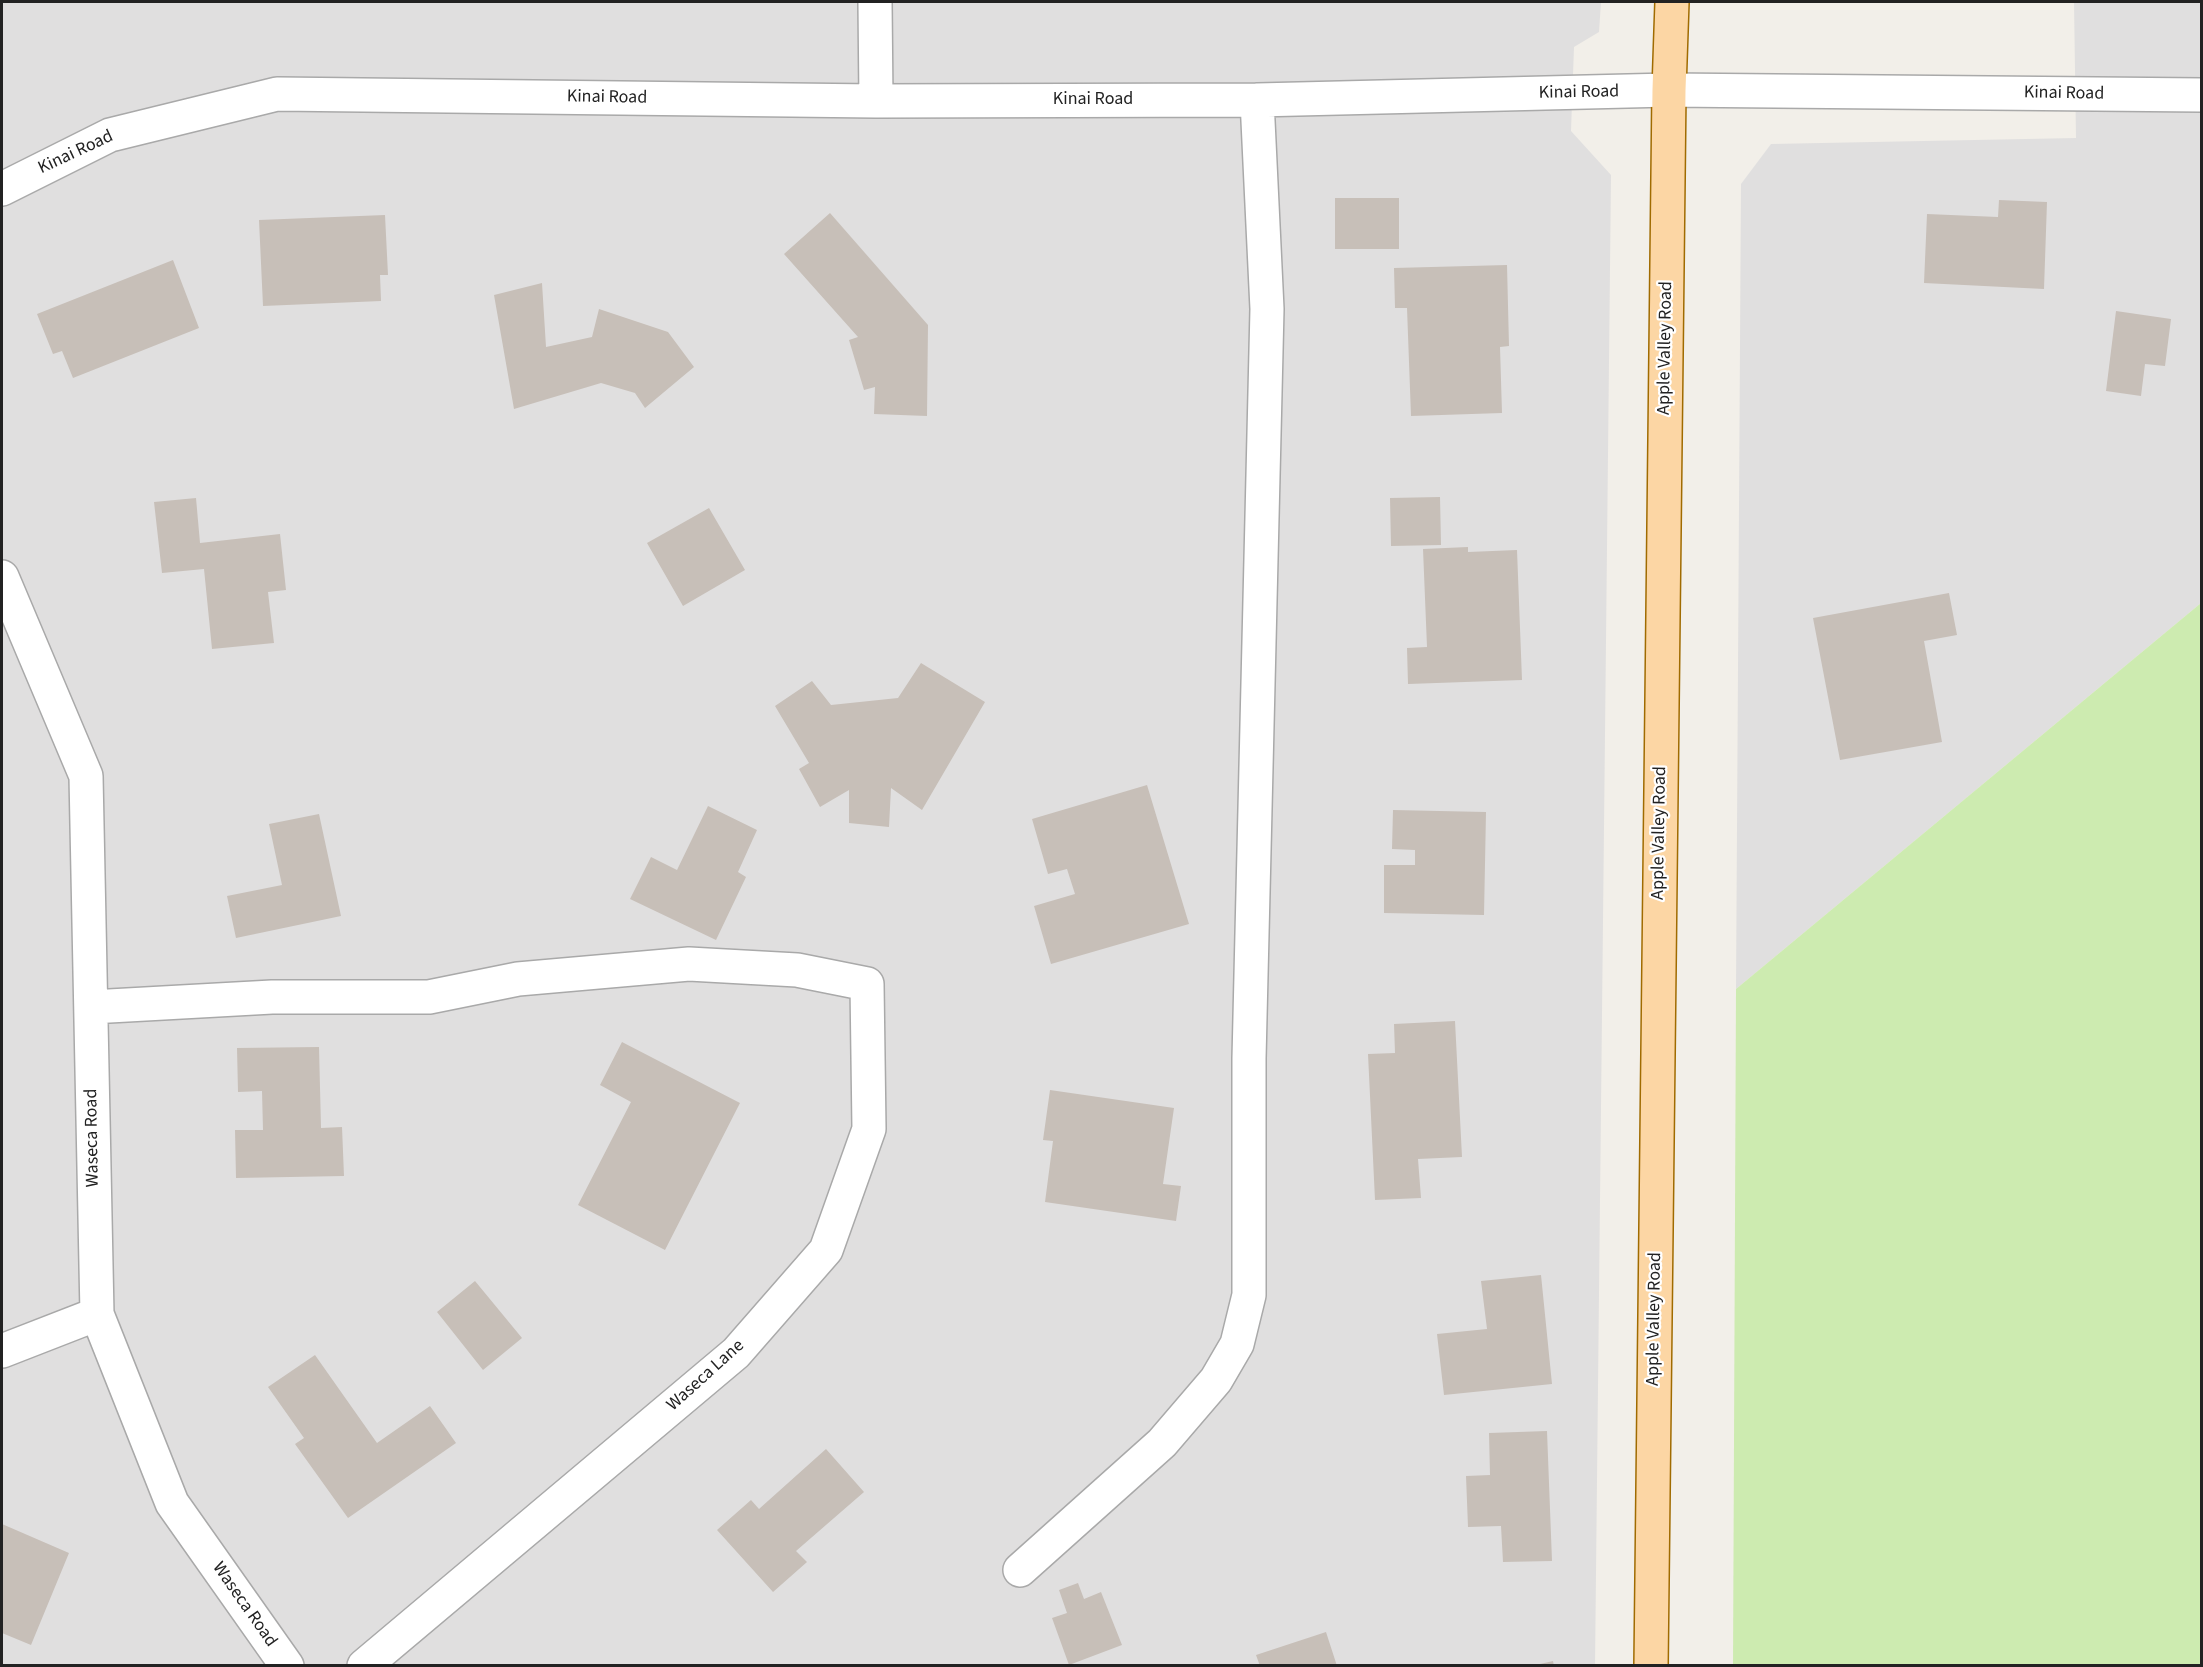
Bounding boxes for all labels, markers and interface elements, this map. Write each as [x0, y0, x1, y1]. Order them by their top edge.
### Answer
street label: Kinai Road [1539, 81, 1619, 105]
street label: Kinai Road [2024, 82, 2104, 106]
street label: Kinai Road [567, 86, 647, 110]
street label: Kinai Road [1053, 89, 1133, 111]
street label: Kinai Road [35, 126, 117, 180]
street label: Apple Valley Road [1654, 281, 1678, 415]
street label: Apple Valley Road [1648, 766, 1672, 900]
street label: Waseca Road [81, 1088, 105, 1188]
street label: Apple Valley Road [1643, 1252, 1667, 1386]
street label: Waseca Lane [663, 1336, 749, 1416]
street label: Waseca Road [207, 1558, 281, 1652]

